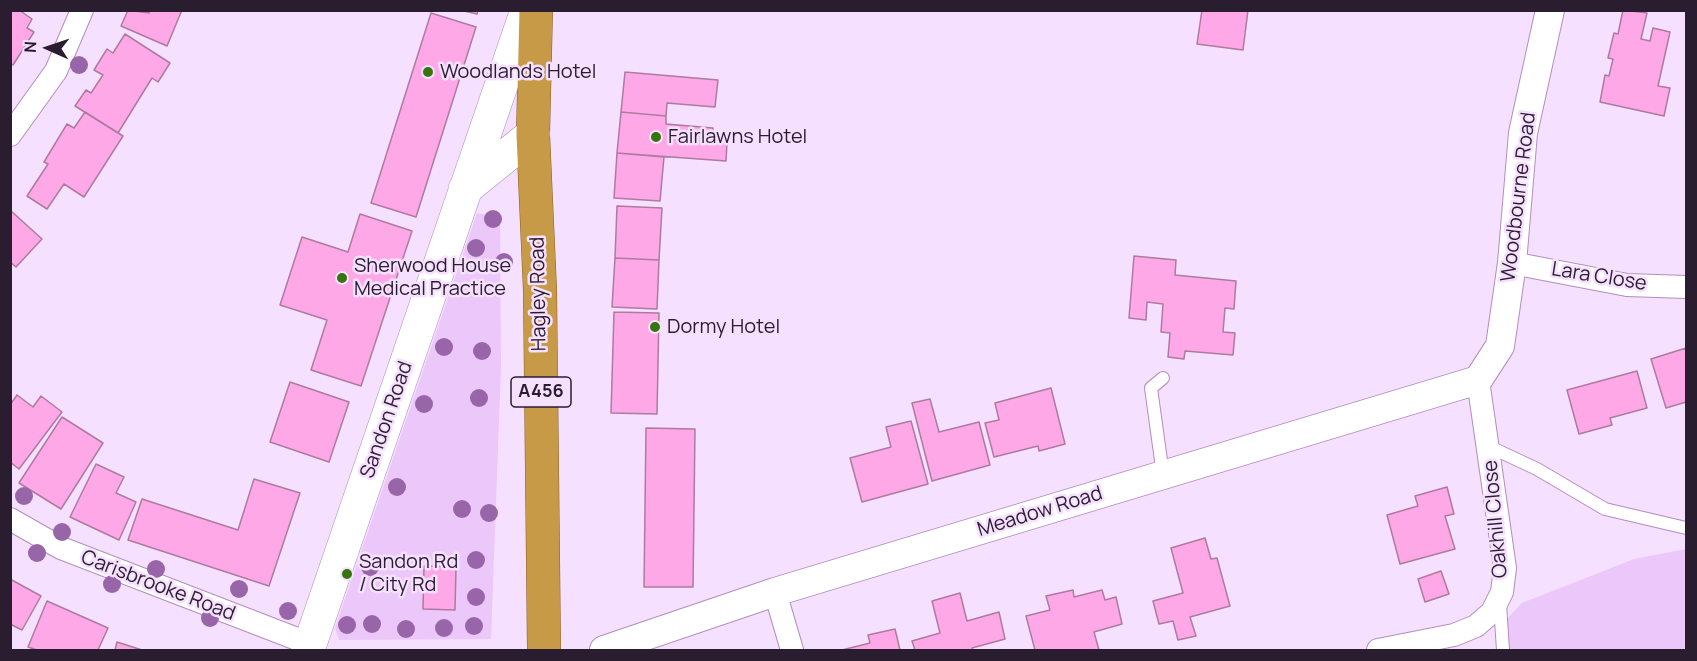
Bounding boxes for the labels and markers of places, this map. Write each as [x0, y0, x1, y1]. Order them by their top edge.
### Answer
place label: Woodlands Hotel [440, 60, 596, 84]
marker: Woodlands Hotel [421, 65, 435, 79]
place label: Fairlawns Hotel [668, 125, 807, 149]
marker: Fairlawns Hotel [649, 130, 663, 144]
place label: Sherwood House Medical Practice [354, 254, 511, 301]
marker: Sherwood House Medical Practice [335, 271, 349, 285]
place label: Dormy Hotel [667, 315, 780, 339]
marker: Dormy Hotel [648, 320, 662, 334]
place label: Sandon Rd / City Rd [359, 550, 458, 597]
marker: Sandon Rd / City Rd [340, 567, 354, 581]

